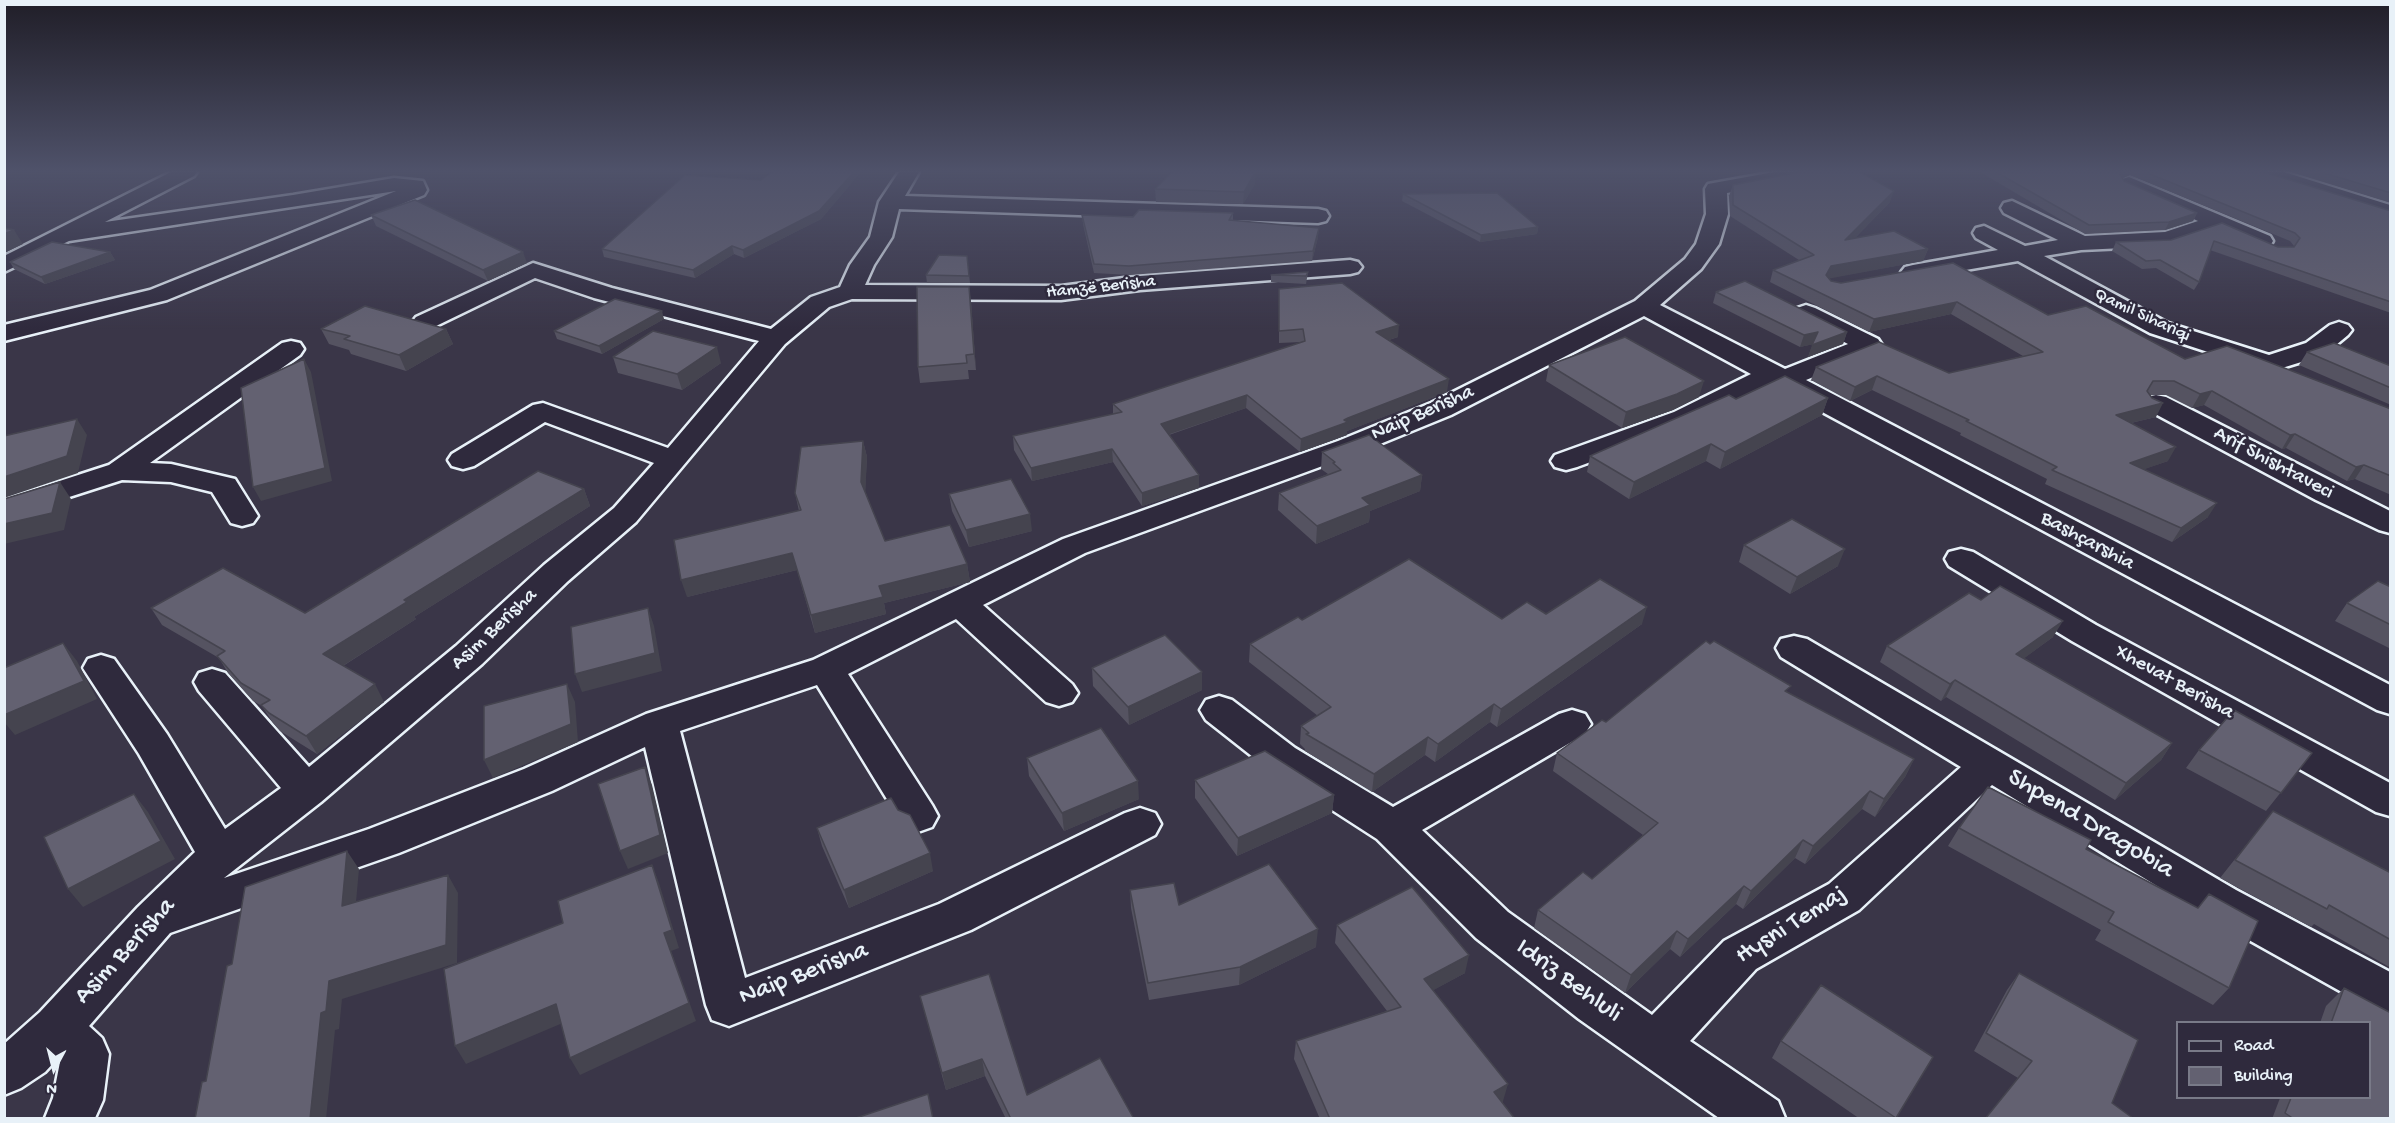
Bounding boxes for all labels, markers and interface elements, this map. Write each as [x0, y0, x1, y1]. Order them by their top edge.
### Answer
street label: Hamzë Berisha [1045, 272, 1157, 304]
street label: Qamil Sihariqi [2090, 284, 2194, 348]
street label: Naip Berisha [1368, 380, 1478, 448]
street label: Arif Shishtaveci [2209, 422, 2337, 506]
street label: Bashçarshia [2036, 507, 2138, 577]
street label: Asim Berisha [447, 584, 543, 676]
street label: Xhevat Berisha [2110, 640, 2238, 726]
street label: Shpend Dragobia [2001, 763, 2179, 887]
street label: Hysni Temaj [1731, 880, 1853, 972]
street label: Asim Berisha [69, 892, 183, 1012]
street label: Idriz Behluli [1509, 933, 1627, 1031]
street label: Naip Berisha [735, 936, 873, 1014]
legend [2176, 1021, 2371, 1099]
text: Road [2234, 1036, 2273, 1057]
north arrow [24, 1039, 84, 1099]
text: Building [2234, 1066, 2293, 1087]
text: N [45, 1077, 58, 1097]

